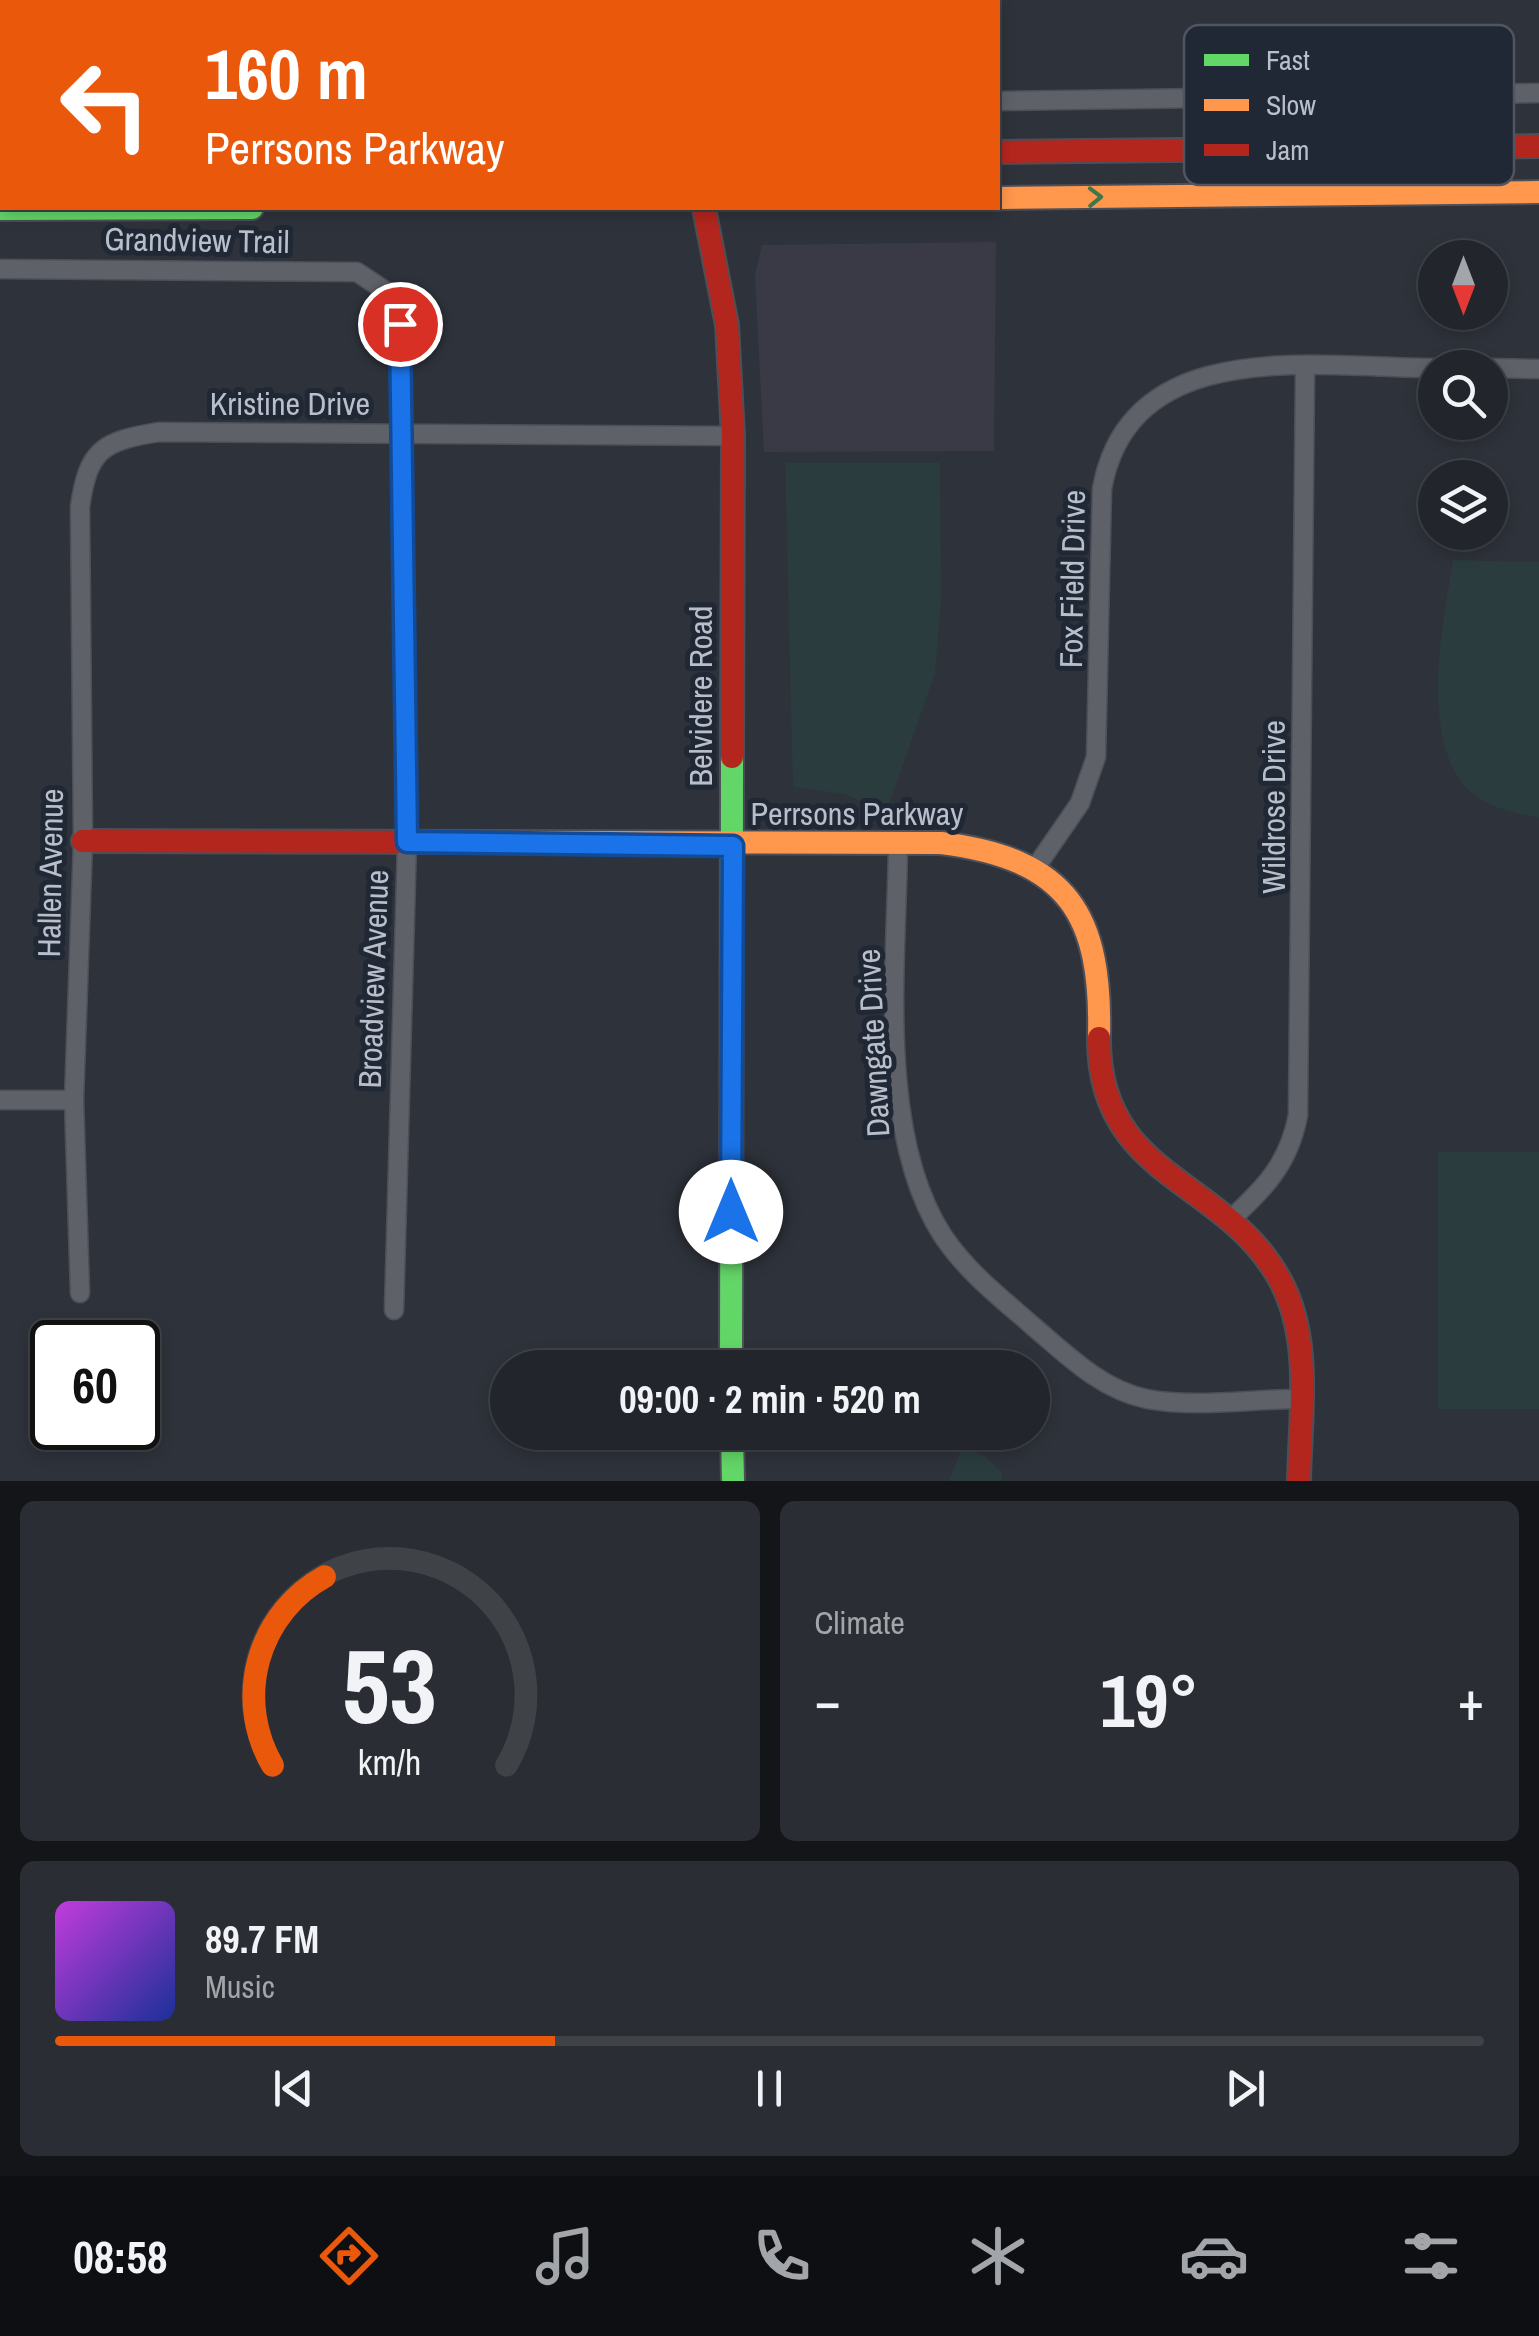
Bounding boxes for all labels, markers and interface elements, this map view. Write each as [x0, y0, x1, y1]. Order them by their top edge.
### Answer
legend [1184, 25, 1514, 185]
text: 160 m [205, 27, 368, 121]
icon: left [40, 40, 170, 170]
text: Fast [1266, 41, 1310, 79]
text: Slow [1266, 86, 1316, 124]
text: Perrsons Parkway [205, 117, 504, 178]
text: Jam [1266, 131, 1309, 169]
one-way arrow [1088, 186, 1103, 208]
street label: Grandview Trail [104, 217, 290, 263]
north arrow [1418, 240, 1508, 330]
map controls [1418, 240, 1508, 550]
pin [358, 282, 443, 367]
icon: arrive [373, 297, 428, 352]
button: search [1418, 350, 1508, 440]
street label: Kristine Drive [210, 382, 370, 425]
button: layers [1418, 460, 1508, 550]
street label: Fox Field Drive [1049, 490, 1095, 668]
street label: Belvidere Road [679, 606, 722, 786]
street label: Wildrose Drive [1252, 720, 1295, 894]
street label: Hallen Avenue [27, 788, 73, 958]
street label: Perrsons Parkway [751, 792, 963, 835]
street label: Broadview Avenue [348, 869, 398, 1089]
street label: Dawngate Drive [847, 948, 899, 1138]
position arrow [679, 1160, 783, 1264]
speed limit sign: 60 [30, 1320, 160, 1450]
text: 09:00 · 2 min · 520 m [619, 1374, 921, 1425]
text: Climate [815, 1601, 905, 1644]
text: 53 [342, 1615, 437, 1755]
text: 19° [1100, 1649, 1198, 1750]
text: − [815, 1663, 841, 1737]
text: + [1458, 1663, 1484, 1737]
text: km/h [358, 1738, 422, 1786]
text: 89.7 FM [205, 1914, 319, 1965]
text: Music [205, 1965, 275, 2008]
icon: previous [266, 2061, 321, 2116]
icon: pause [742, 2061, 797, 2116]
icon: next [1218, 2061, 1273, 2116]
icon: directions [314, 2221, 384, 2291]
icon: music [530, 2221, 600, 2291]
icon: phone [747, 2221, 817, 2291]
icon: climate [963, 2221, 1033, 2291]
icon: car [1179, 2221, 1249, 2291]
icon: filters [1396, 2221, 1466, 2291]
text: 08:58 [73, 2226, 168, 2287]

